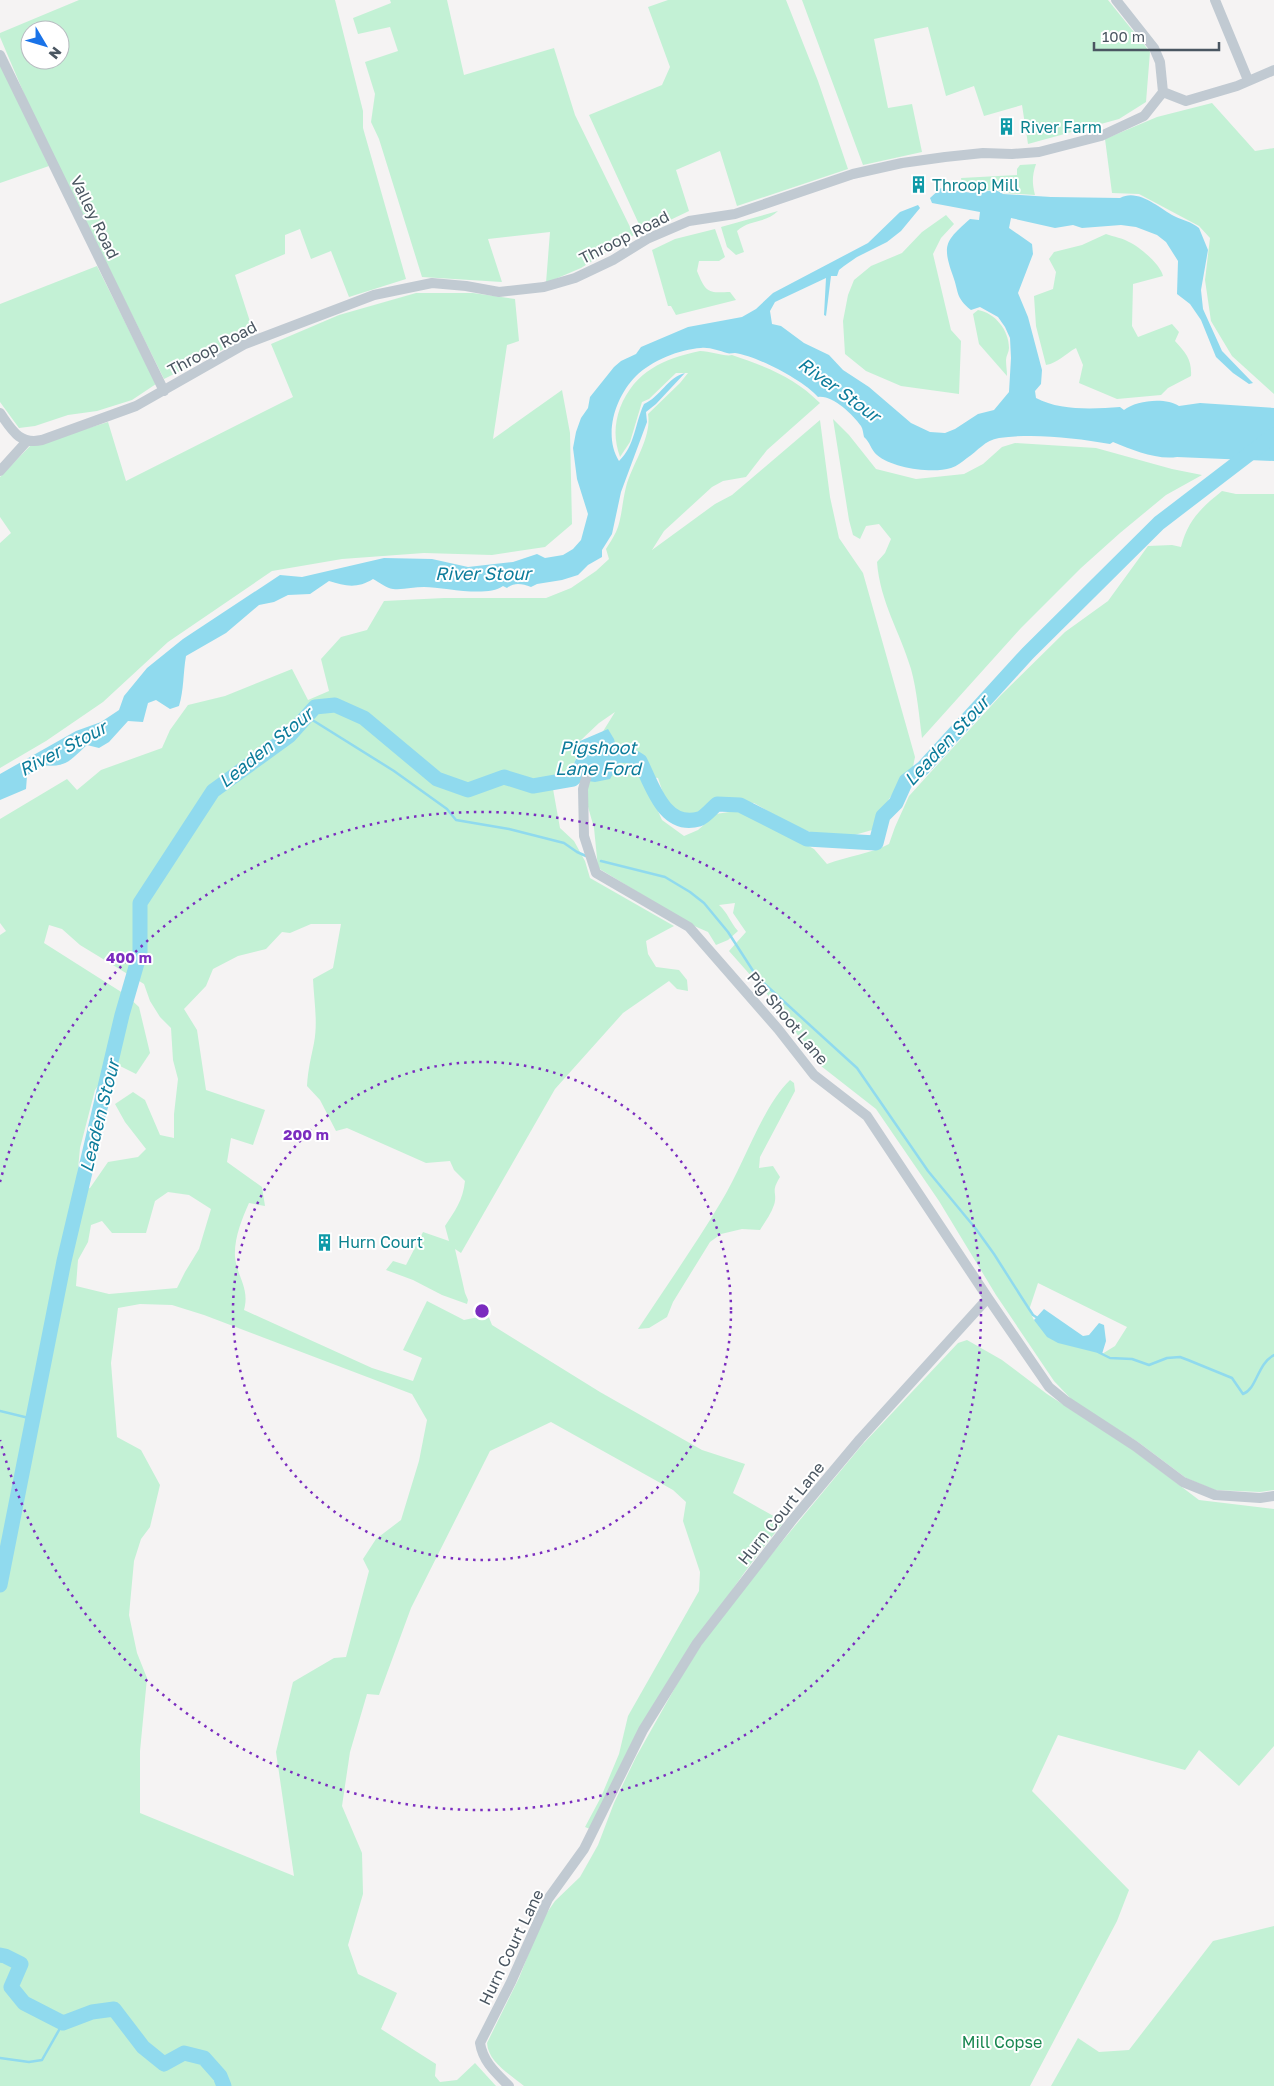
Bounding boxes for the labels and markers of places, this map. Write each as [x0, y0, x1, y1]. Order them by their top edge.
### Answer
building icon: River Farm [996, 117, 1016, 137]
place label: River Farm [1020, 117, 1102, 137]
building icon: Throop Mill [908, 175, 928, 195]
place label: Throop Mill [932, 175, 1019, 195]
building icon: Hurn Court [314, 1232, 334, 1252]
place label: Hurn Court [338, 1232, 423, 1252]
centre of rings [473, 1302, 491, 1320]

